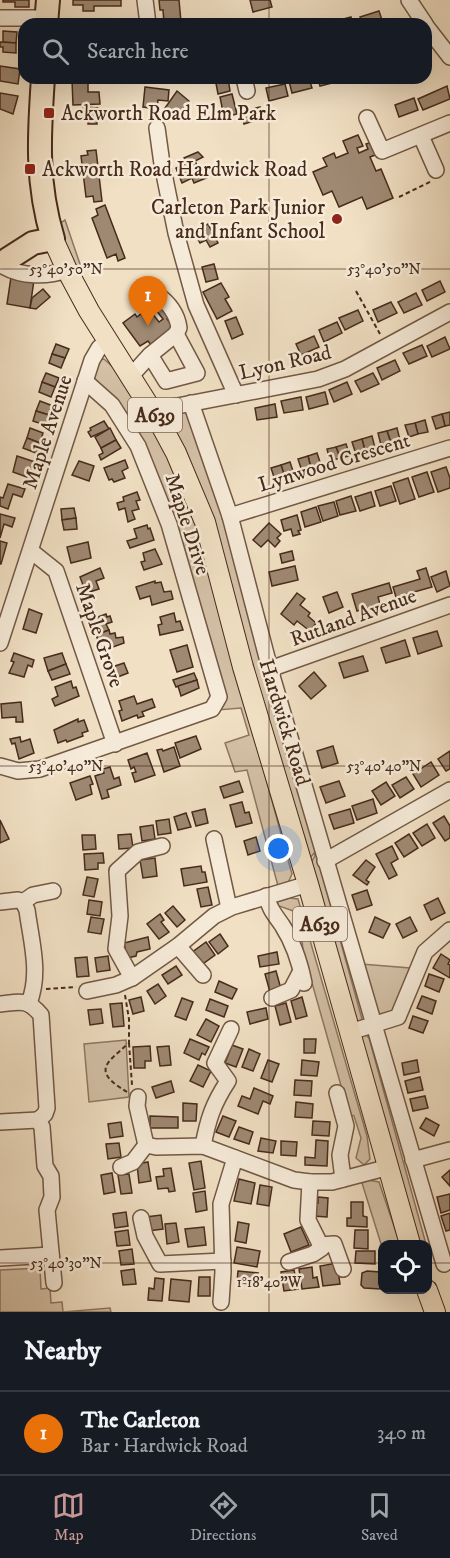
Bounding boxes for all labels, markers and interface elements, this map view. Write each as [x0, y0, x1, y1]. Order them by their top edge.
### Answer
search box [18, 18, 432, 84]
icon: search [39, 35, 72, 68]
text: Search here [87, 38, 189, 65]
place label: Ackworth Road Elm Park [61, 101, 277, 127]
marker: Ackworth Road Elm Park [42, 106, 56, 120]
place label: Ackworth Road Hardwick Road [42, 157, 308, 183]
marker: Ackworth Road Hardwick Road [23, 162, 37, 176]
place label: Carleton Park Junior and Infant School [151, 195, 326, 245]
marker: Carleton Park Junior and Infant School [330, 212, 344, 226]
text: 53°40'50"N [29, 260, 103, 279]
text: 53°40'50"N [347, 260, 421, 279]
pin: 1 [128, 276, 168, 326]
street label: Lyon Road [237, 340, 334, 386]
street label: Maple Avenue [17, 372, 79, 493]
road number: A639 [128, 398, 182, 432]
street label: Lynwood Crescent [255, 427, 414, 498]
street label: Maple Drive [159, 470, 216, 578]
street label: Maple Grove [69, 580, 129, 691]
street label: Rutland Avenue [287, 583, 420, 653]
street label: Hardwick Road [252, 656, 316, 789]
text: 53°40'40"N [29, 757, 103, 776]
text: 53°40'40"N [347, 757, 421, 776]
your location [264, 834, 293, 863]
road number: A639 [293, 907, 347, 941]
map controls [378, 1240, 432, 1294]
button: locate [378, 1240, 432, 1294]
text: 53°40'30"N [30, 1254, 102, 1273]
text: 1°18'40"W [236, 1273, 302, 1292]
text: Nearby [24, 1335, 101, 1368]
text: The Carleton [81, 1407, 200, 1434]
text: 1 [40, 1421, 47, 1446]
text: 340 m [377, 1421, 426, 1446]
text: Bar · Hardwick Road [81, 1434, 248, 1459]
tab: Map [52, 1489, 85, 1545]
tab: Directions [190, 1489, 256, 1545]
tab: Saved [361, 1489, 398, 1545]

